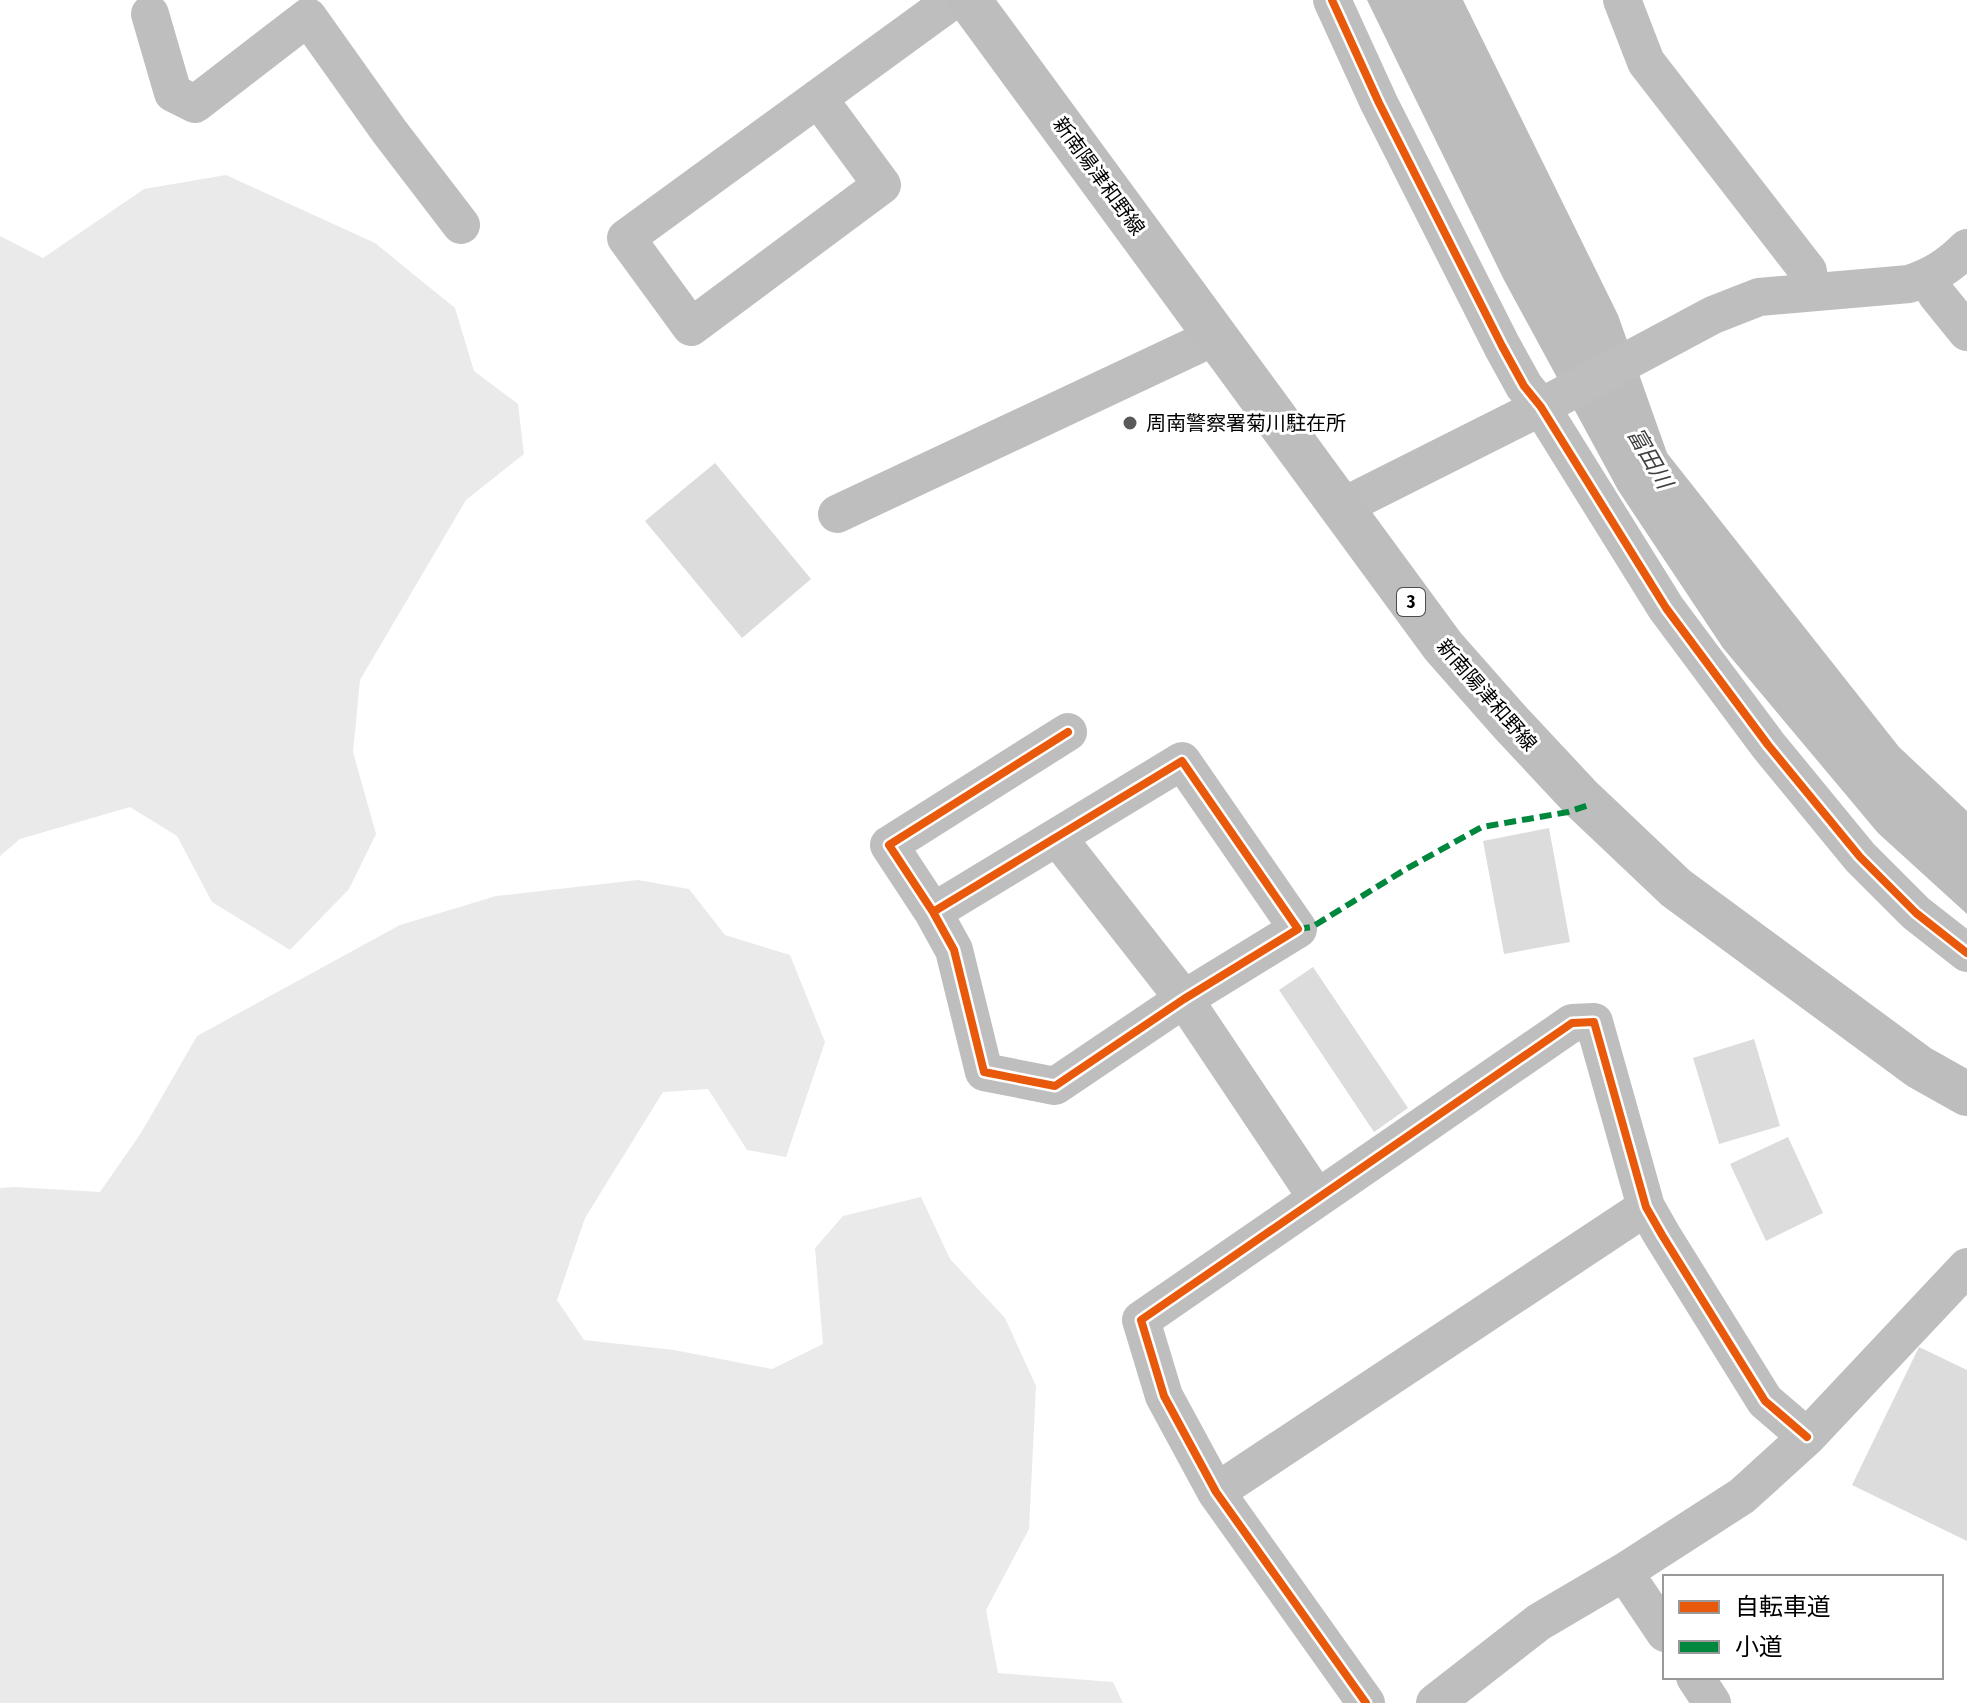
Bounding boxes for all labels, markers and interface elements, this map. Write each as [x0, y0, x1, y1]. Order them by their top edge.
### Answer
street label: 新南陽津和野線 [1048, 112, 1150, 240]
place label: 周南警察署菊川駐在所 [1146, 411, 1346, 435]
marker: 周南警察署菊川駐在所 [1121, 414, 1139, 432]
water label: 富田川 [1622, 423, 1679, 495]
road number: 3 [1397, 588, 1425, 616]
street label: 新南陽津和野線 [1432, 634, 1542, 756]
legend [1663, 1575, 1943, 1679]
text: 自転車道 [1735, 1593, 1831, 1621]
text: 小道 [1735, 1633, 1783, 1661]

